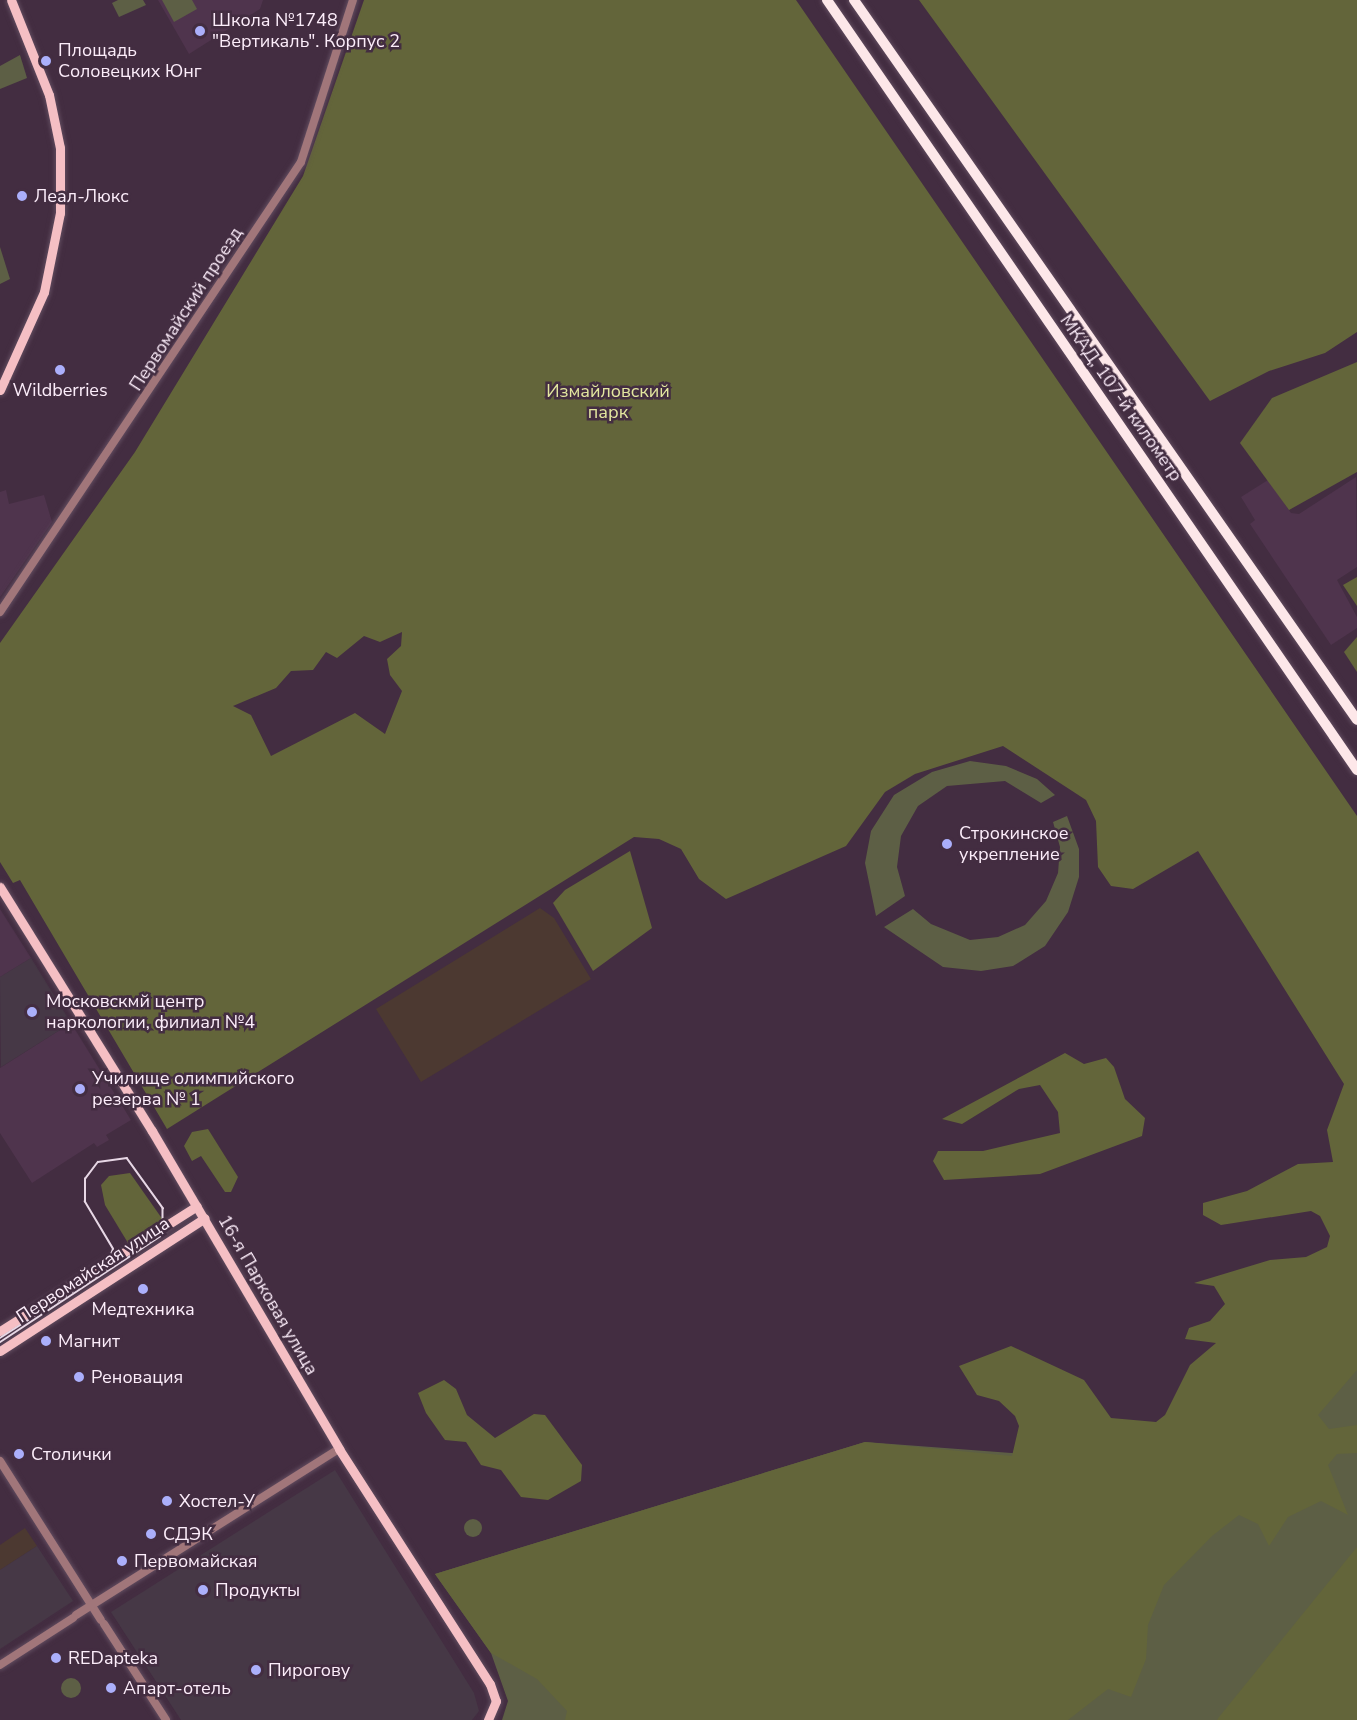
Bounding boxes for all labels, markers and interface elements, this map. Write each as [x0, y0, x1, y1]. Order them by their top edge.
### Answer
place label: Школа №1748 "Вертикаль". Корпус 2 [212, 10, 400, 52]
marker: Школа №1748 "Вертикаль". Корпус 2 [193, 24, 207, 38]
place label: Площадь Соловецких Юнг [58, 40, 202, 82]
marker: Площадь Соловецких Юнг [39, 54, 53, 68]
place label: Леал-Люкс [34, 185, 129, 207]
marker: Леал-Люкс [15, 189, 29, 203]
street label: Первомайский проезд [125, 223, 247, 395]
street label: МКАД, 107-й километр [1055, 311, 1187, 485]
marker: Wildberries [53, 363, 67, 377]
place label: Wildberries [12, 379, 108, 401]
park label: Измайловский парк [546, 381, 670, 424]
place label: Строкинское укрепление [959, 823, 1068, 866]
marker: Строкинское укрепление [940, 837, 954, 851]
place label: Московскмй центр наркологии, филиал №4 [46, 991, 255, 1034]
marker: Московскмй центр наркологии, филиал №4 [23, 1003, 41, 1021]
place label: Училище олимпийского резерва № 1 [92, 1068, 295, 1110]
marker: Училище олимпийского резерва № 1 [73, 1082, 87, 1096]
street label: 16-я Парковая улица [213, 1211, 323, 1379]
street label: Первомайская улица [12, 1212, 174, 1328]
marker: Медтехника [136, 1282, 150, 1296]
place label: Медтехника [91, 1298, 195, 1320]
place label: Магнит [58, 1330, 120, 1352]
marker: Магнит [39, 1334, 53, 1348]
place label: Реновация [91, 1366, 183, 1388]
marker: Реновация [72, 1370, 86, 1384]
place label: Столички [31, 1443, 112, 1465]
marker: Столички [12, 1447, 26, 1461]
place label: Хостел-У [179, 1490, 255, 1512]
marker: Хостел-У [160, 1494, 174, 1508]
place label: СДЭК [163, 1523, 213, 1545]
marker: СДЭК [144, 1527, 158, 1541]
place label: Первомайская [134, 1550, 258, 1572]
marker: Первомайская [115, 1554, 129, 1568]
place label: Продукты [215, 1579, 300, 1601]
marker: Продукты [196, 1583, 210, 1597]
place label: REDapteka [68, 1647, 158, 1669]
marker: REDapteka [49, 1651, 63, 1665]
place label: Пирогову [268, 1659, 350, 1681]
marker: Пирогову [249, 1663, 263, 1677]
place label: Апарт-отель [123, 1677, 231, 1699]
marker: Апарт-отель [104, 1681, 118, 1695]

